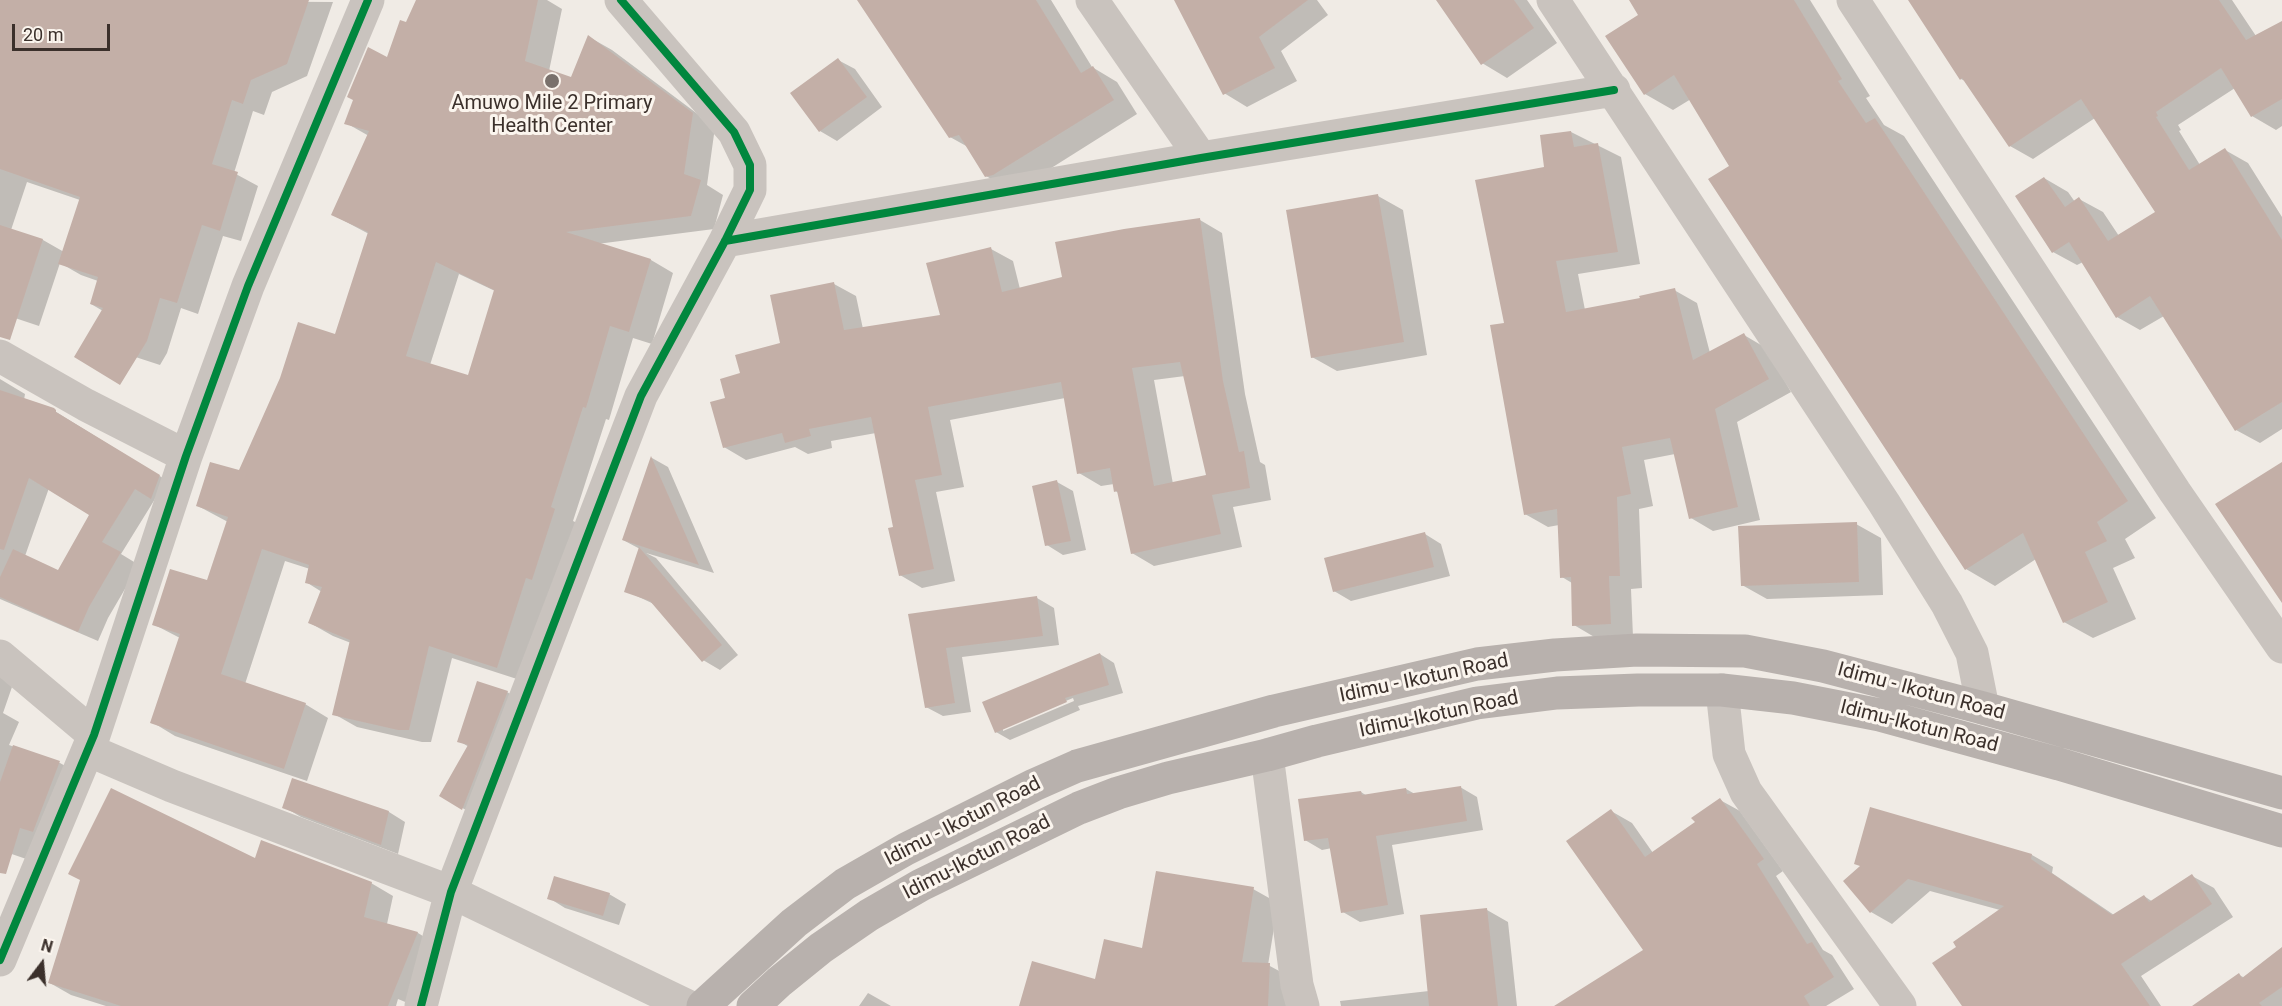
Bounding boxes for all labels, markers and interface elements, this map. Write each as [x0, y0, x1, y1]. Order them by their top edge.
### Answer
scale bar [15, 12, 112, 50]
text: 20 m [23, 24, 63, 45]
marker: Amuwo Mile 2 Primary Health Center [543, 72, 561, 90]
place label: Amuwo Mile 2 Primary Health Center [451, 92, 653, 139]
street label: Idimu - Ikotun Road [1337, 649, 1511, 709]
street label: Idimu - Ikotun Road [1835, 658, 2007, 726]
street label: Idimu-Ikotun Road [1357, 686, 1521, 744]
street label: Idimu-Ikotun Road [1837, 696, 2001, 758]
street label: Idimu - Ikotun Road [881, 772, 1045, 872]
street label: Idimu-Ikotun Road [899, 811, 1055, 905]
north arrow [12, 934, 72, 994]
text: N [39, 936, 55, 957]

